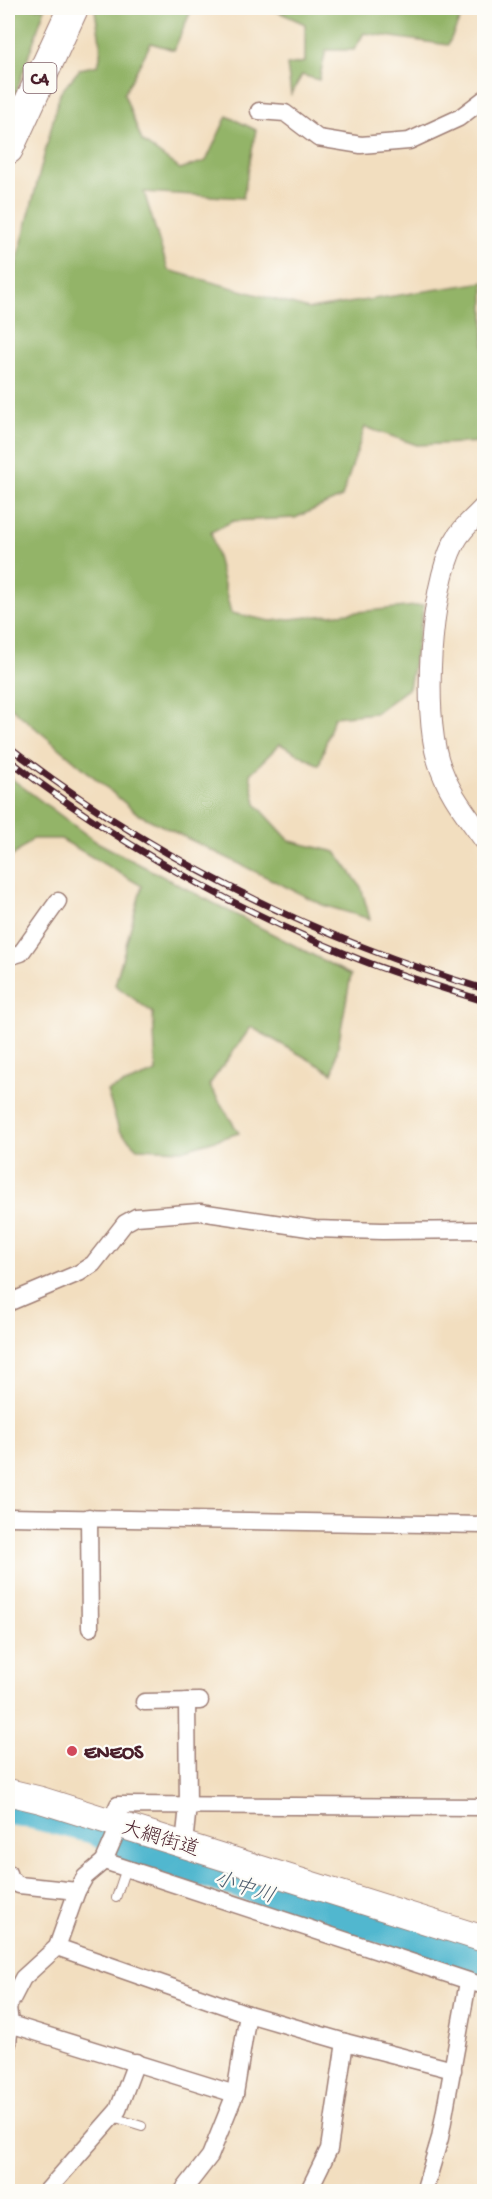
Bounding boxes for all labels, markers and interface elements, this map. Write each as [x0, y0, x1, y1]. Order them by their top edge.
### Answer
road number: C4 [24, 63, 57, 93]
place label: ENEOS [84, 1743, 144, 1766]
marker: ENEOS [65, 1744, 79, 1758]
street label: 大網街道 [118, 1817, 202, 1863]
water label: 小中川 [210, 1866, 278, 1911]

